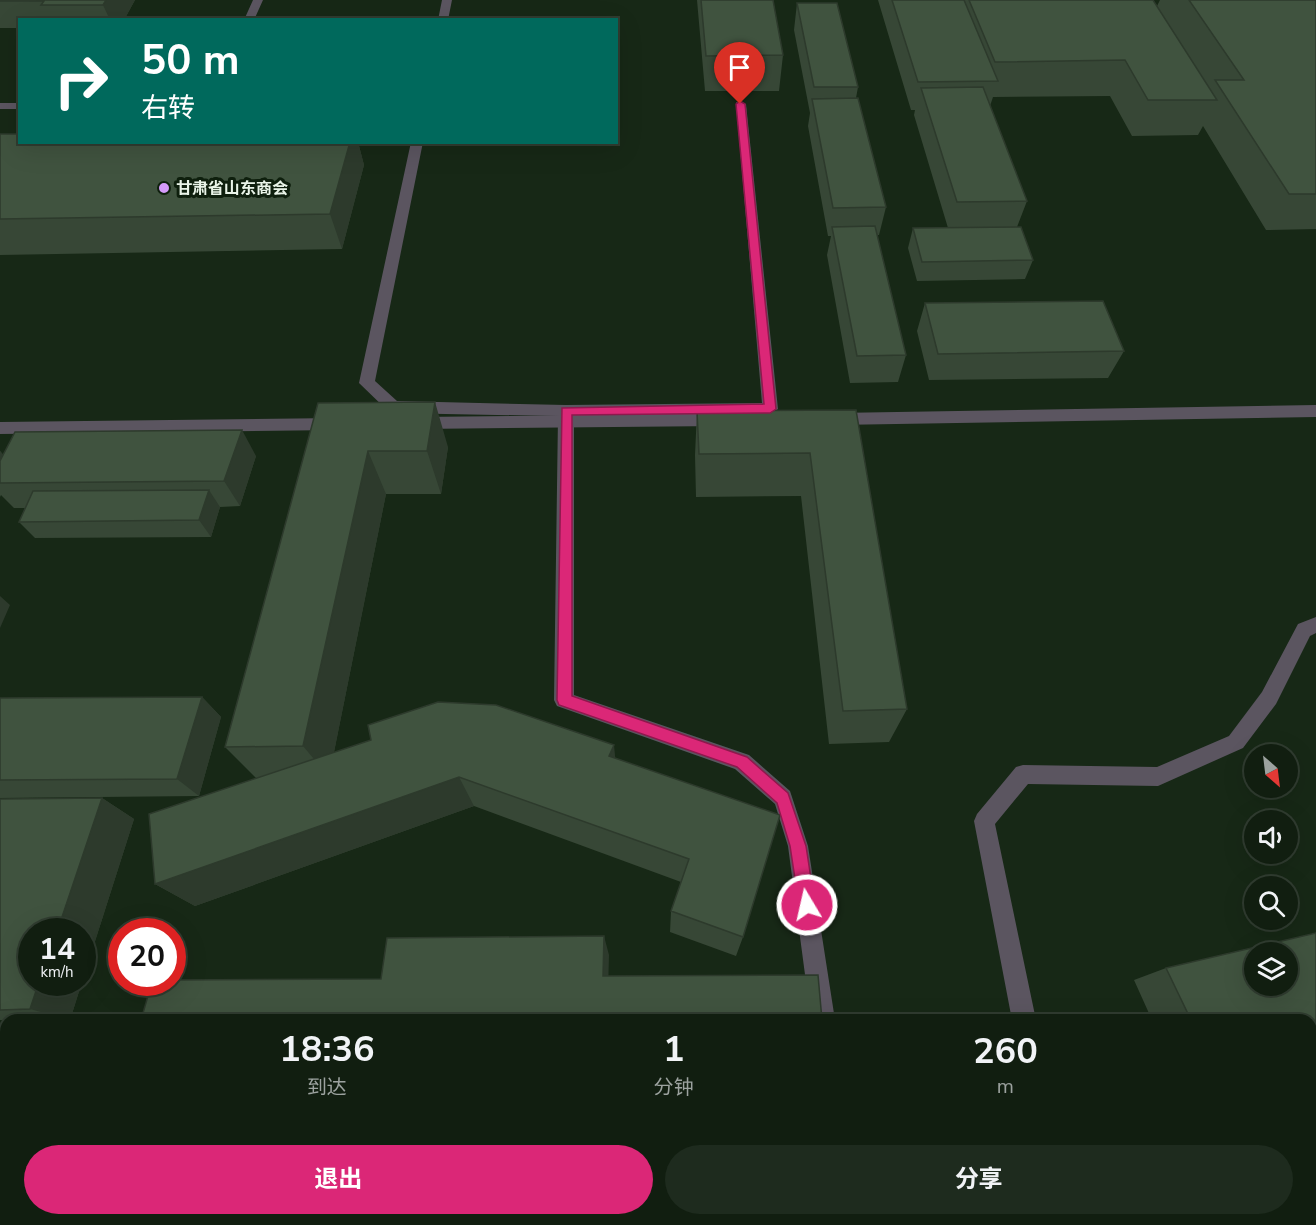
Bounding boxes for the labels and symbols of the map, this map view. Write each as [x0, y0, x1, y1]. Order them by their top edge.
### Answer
pin [714, 42, 765, 104]
place label: 甘肃省山东商会 [176, 178, 288, 200]
marker: 甘肃省山东商会 [157, 181, 171, 195]
north arrow [1244, 744, 1298, 798]
position arrow [775, 873, 839, 937]
speed limit sign: 20 [108, 918, 186, 996]

